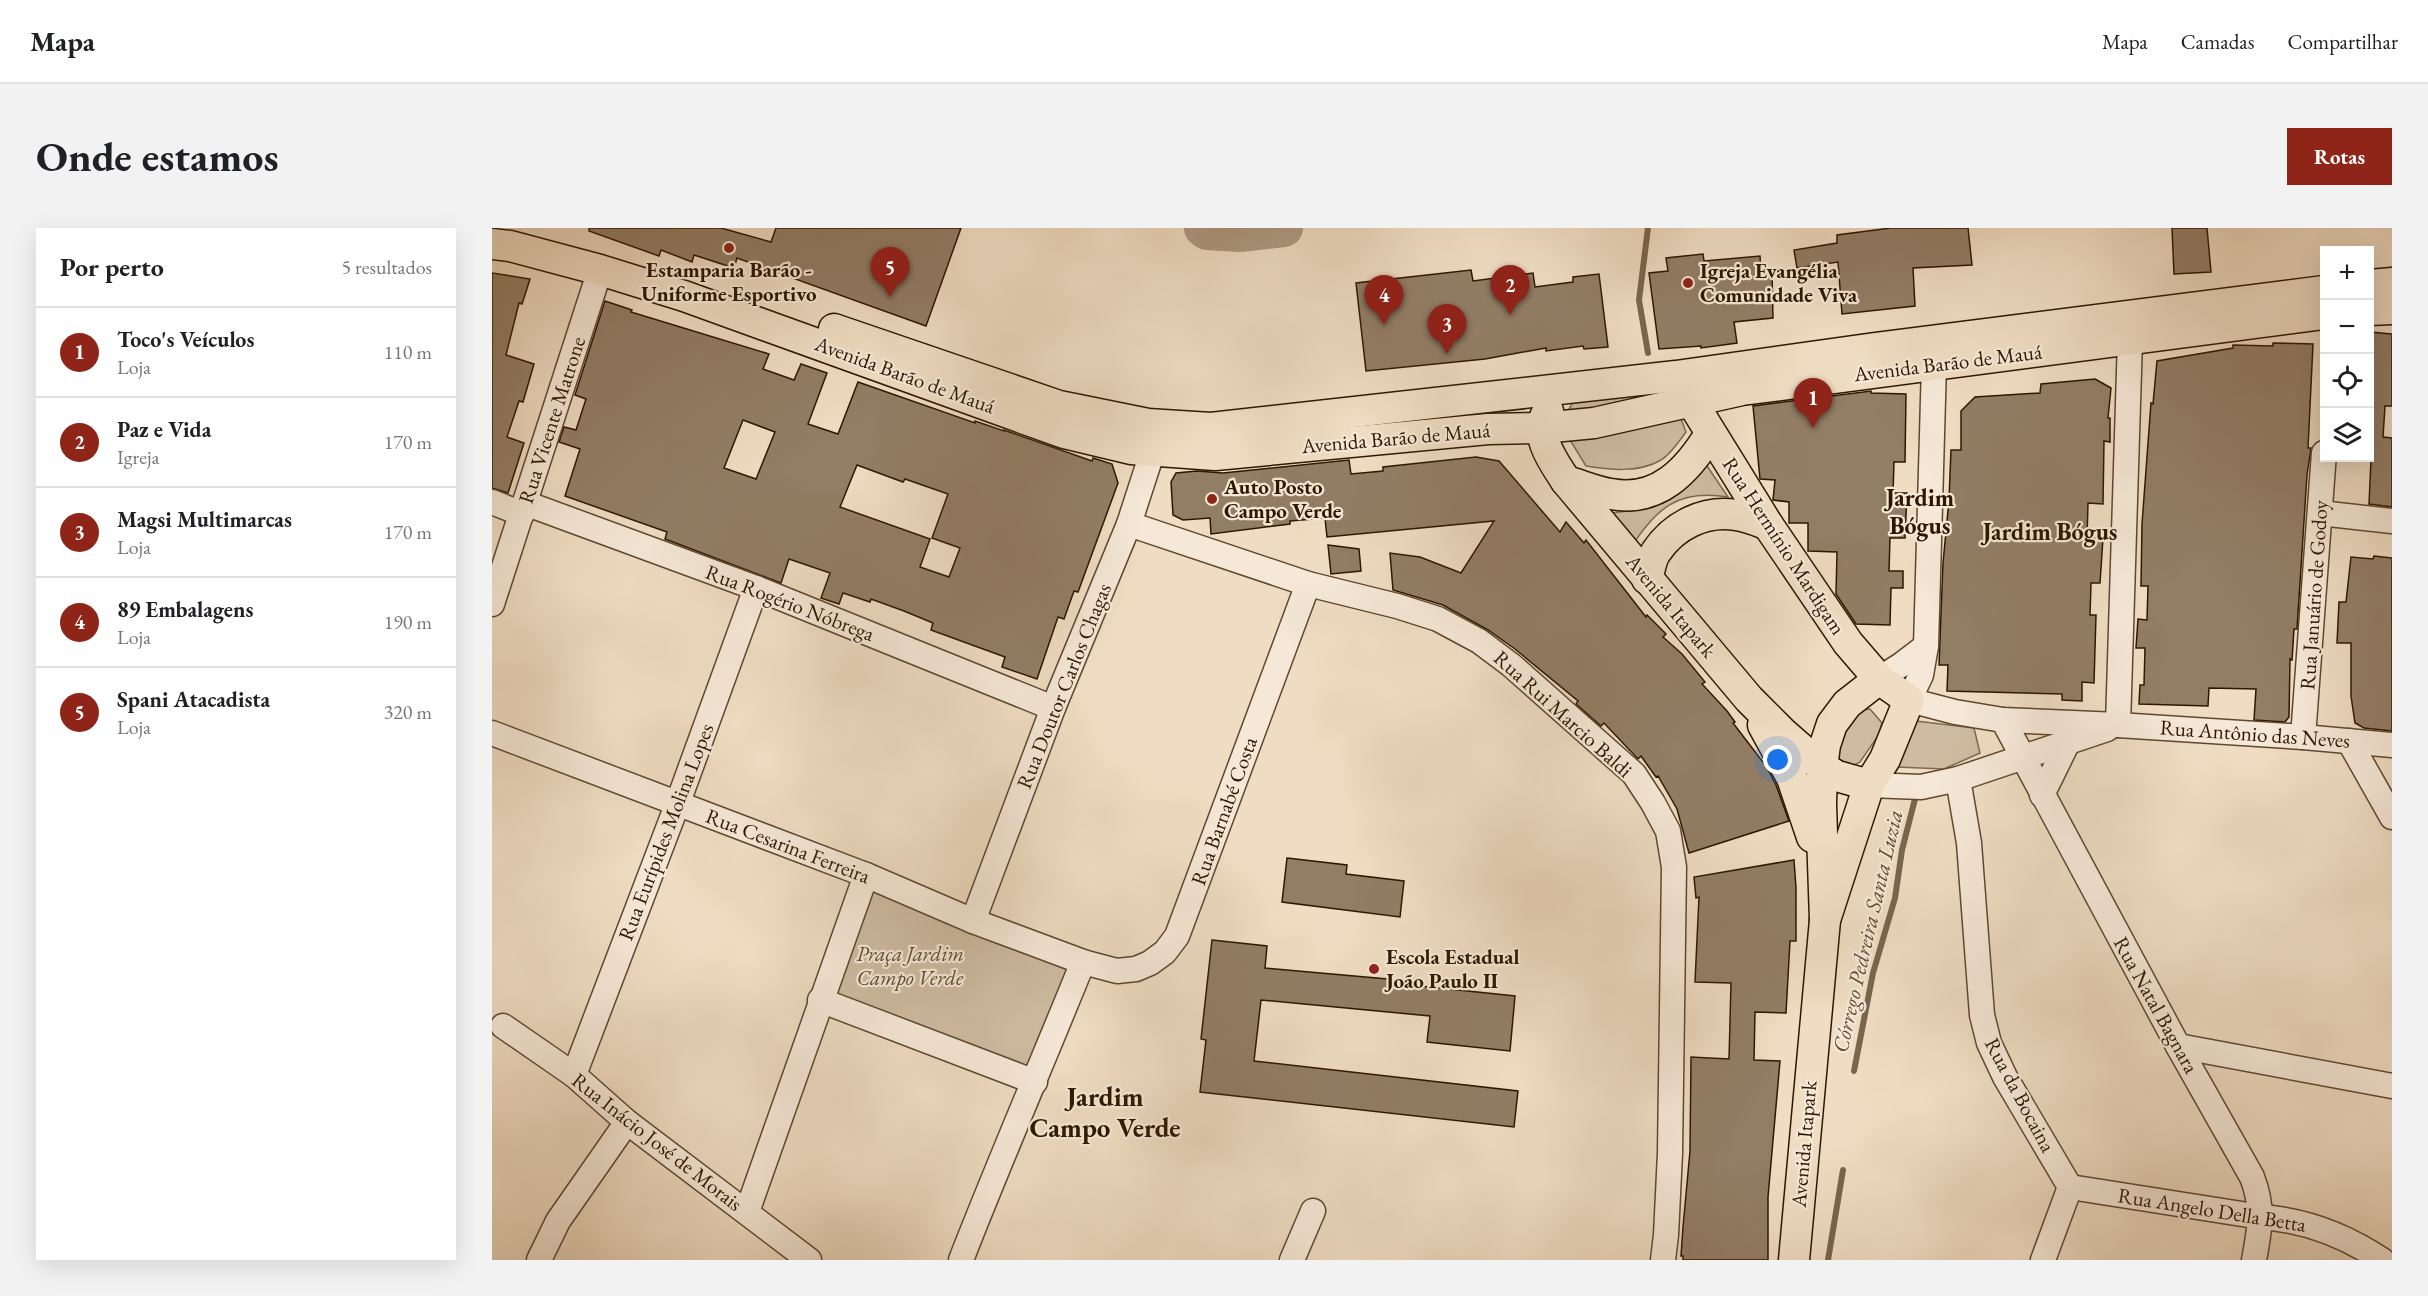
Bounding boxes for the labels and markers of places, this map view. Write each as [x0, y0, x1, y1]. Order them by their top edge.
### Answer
marker: Estamparia Barão - Uniforme Esportivo [722, 241, 736, 255]
pin: 5 [870, 248, 910, 297]
place label: Estamparia Barão - Uniforme Esportivo [641, 256, 817, 307]
place label: Igreja Evangélia Comunidade Viva [1700, 257, 1858, 308]
pin: 2 [1490, 266, 1530, 315]
pin: 4 [1364, 276, 1404, 325]
marker: Igreja Evangélia Comunidade Viva [1681, 276, 1695, 290]
pin: 3 [1428, 304, 1466, 354]
pin: 1 [1794, 378, 1832, 428]
place label: Auto Posto Campo Verde [1223, 473, 1342, 524]
marker: Auto Posto Campo Verde [1205, 492, 1219, 506]
place label: Escola Estadual João Paulo II [1384, 943, 1520, 994]
marker: Escola Estadual João Paulo II [1367, 962, 1381, 976]

